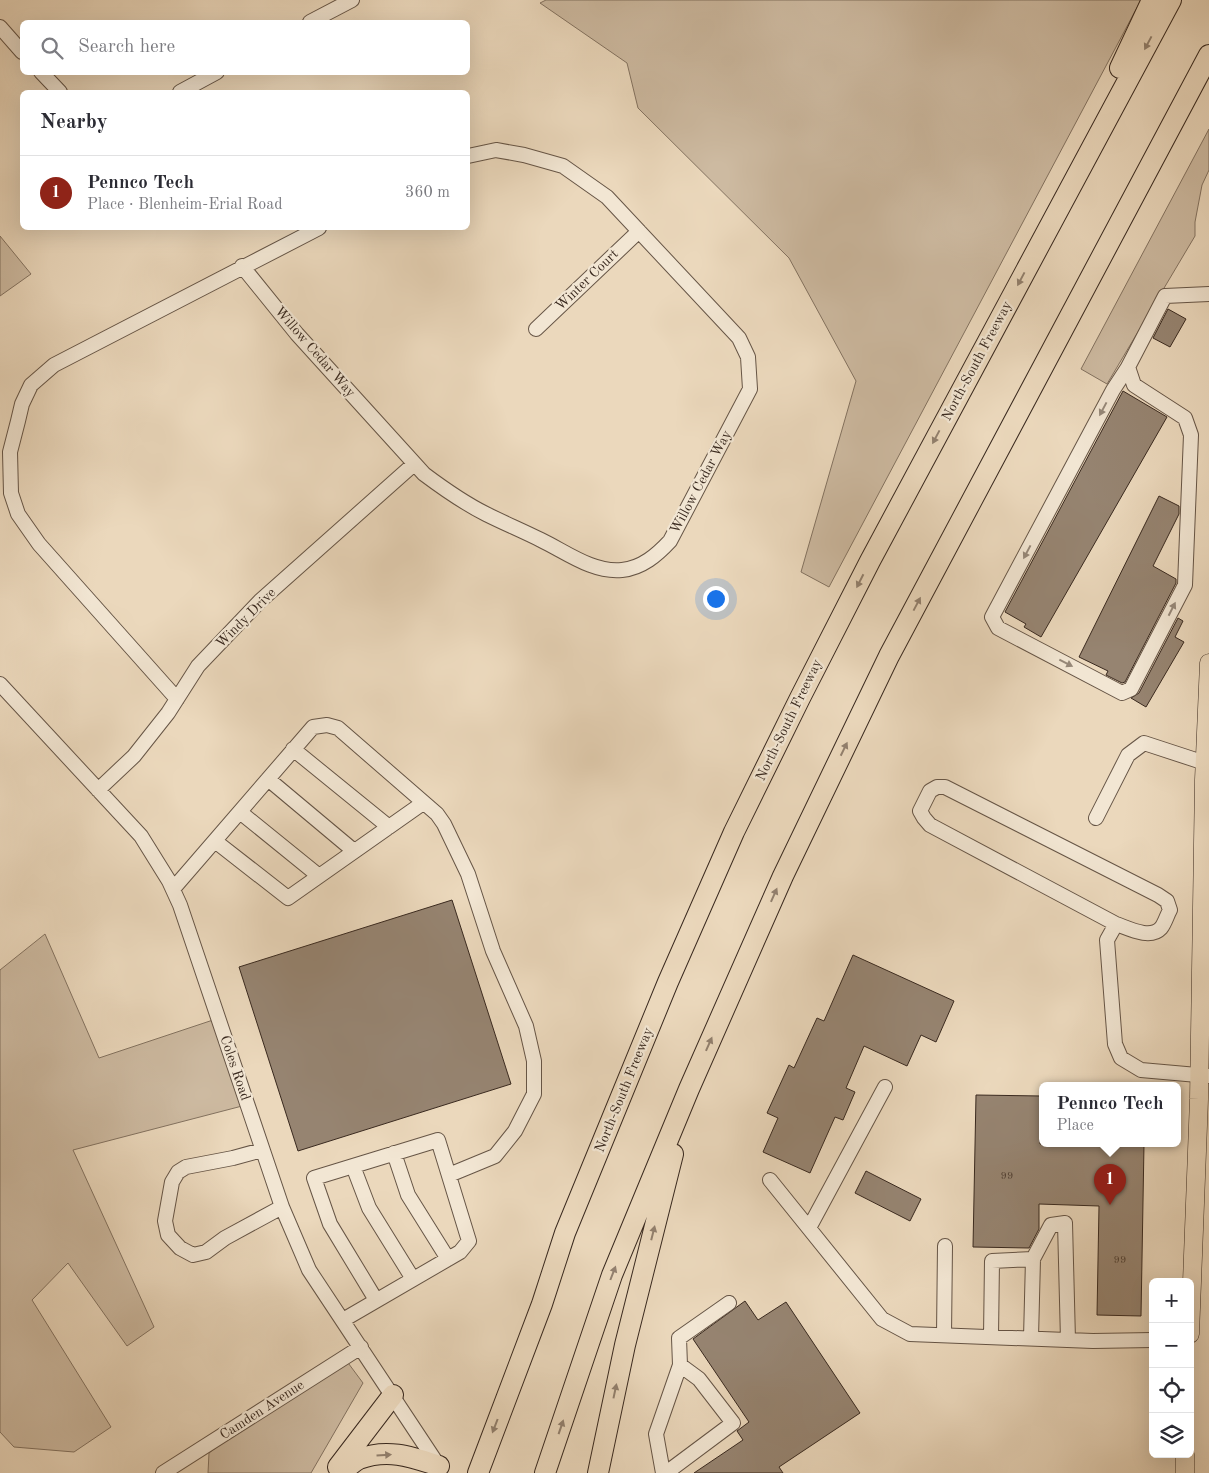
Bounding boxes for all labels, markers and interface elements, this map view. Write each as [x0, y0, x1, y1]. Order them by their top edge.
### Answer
search box [20, 20, 470, 75]
icon: search [38, 34, 66, 62]
one-way arrow [1143, 36, 1152, 50]
text: Search here [78, 38, 175, 57]
text: Nearby [40, 112, 108, 133]
text: Pennco Tech [87, 174, 194, 193]
text: 1 [51, 185, 61, 201]
text: 360 m [405, 185, 450, 201]
text: Place · Blenheim-Erial Road [87, 197, 283, 213]
street label: Winter Court [553, 247, 621, 313]
one-way arrow [1017, 271, 1025, 286]
street label: North-South Freeway [940, 298, 1015, 423]
street label: Willow Cedar Way [272, 304, 358, 400]
one-way arrow [1099, 401, 1107, 416]
street label: Willow Cedar Way [668, 428, 734, 536]
one-way arrow [932, 430, 940, 445]
one-way arrow [1022, 545, 1031, 559]
one-way arrow [856, 573, 864, 588]
street label: Windy Drive [213, 585, 279, 651]
your location [703, 586, 729, 612]
one-way arrow [913, 596, 921, 611]
one-way arrow [1168, 602, 1176, 616]
street label: North-South Freeway [753, 657, 825, 783]
one-way arrow [1059, 659, 1073, 667]
one-way arrow [840, 742, 848, 756]
one-way arrow [770, 888, 778, 902]
street label: North-South Freeway [593, 1025, 656, 1154]
street label: Coles Road [217, 1034, 253, 1102]
one-way arrow [705, 1037, 713, 1051]
popup [1039, 1082, 1181, 1147]
text: Pennco Tech [1056, 1095, 1164, 1114]
text: Place [1056, 1118, 1094, 1134]
pin: 1 [1094, 1164, 1126, 1205]
house number: 99 [1001, 1171, 1013, 1182]
one-way arrow [649, 1226, 657, 1241]
house number: 99 [1114, 1255, 1126, 1266]
one-way arrow [609, 1265, 617, 1280]
map controls [1149, 1278, 1194, 1458]
button: + [1149, 1278, 1194, 1323]
button: − [1149, 1323, 1194, 1368]
button: locate [1149, 1368, 1194, 1413]
street label: Camden Avenue [217, 1378, 307, 1442]
one-way arrow [612, 1383, 620, 1399]
button: layers [1149, 1413, 1194, 1458]
one-way arrow [491, 1418, 499, 1433]
one-way arrow [557, 1419, 565, 1434]
one-way arrow [376, 1451, 392, 1459]

